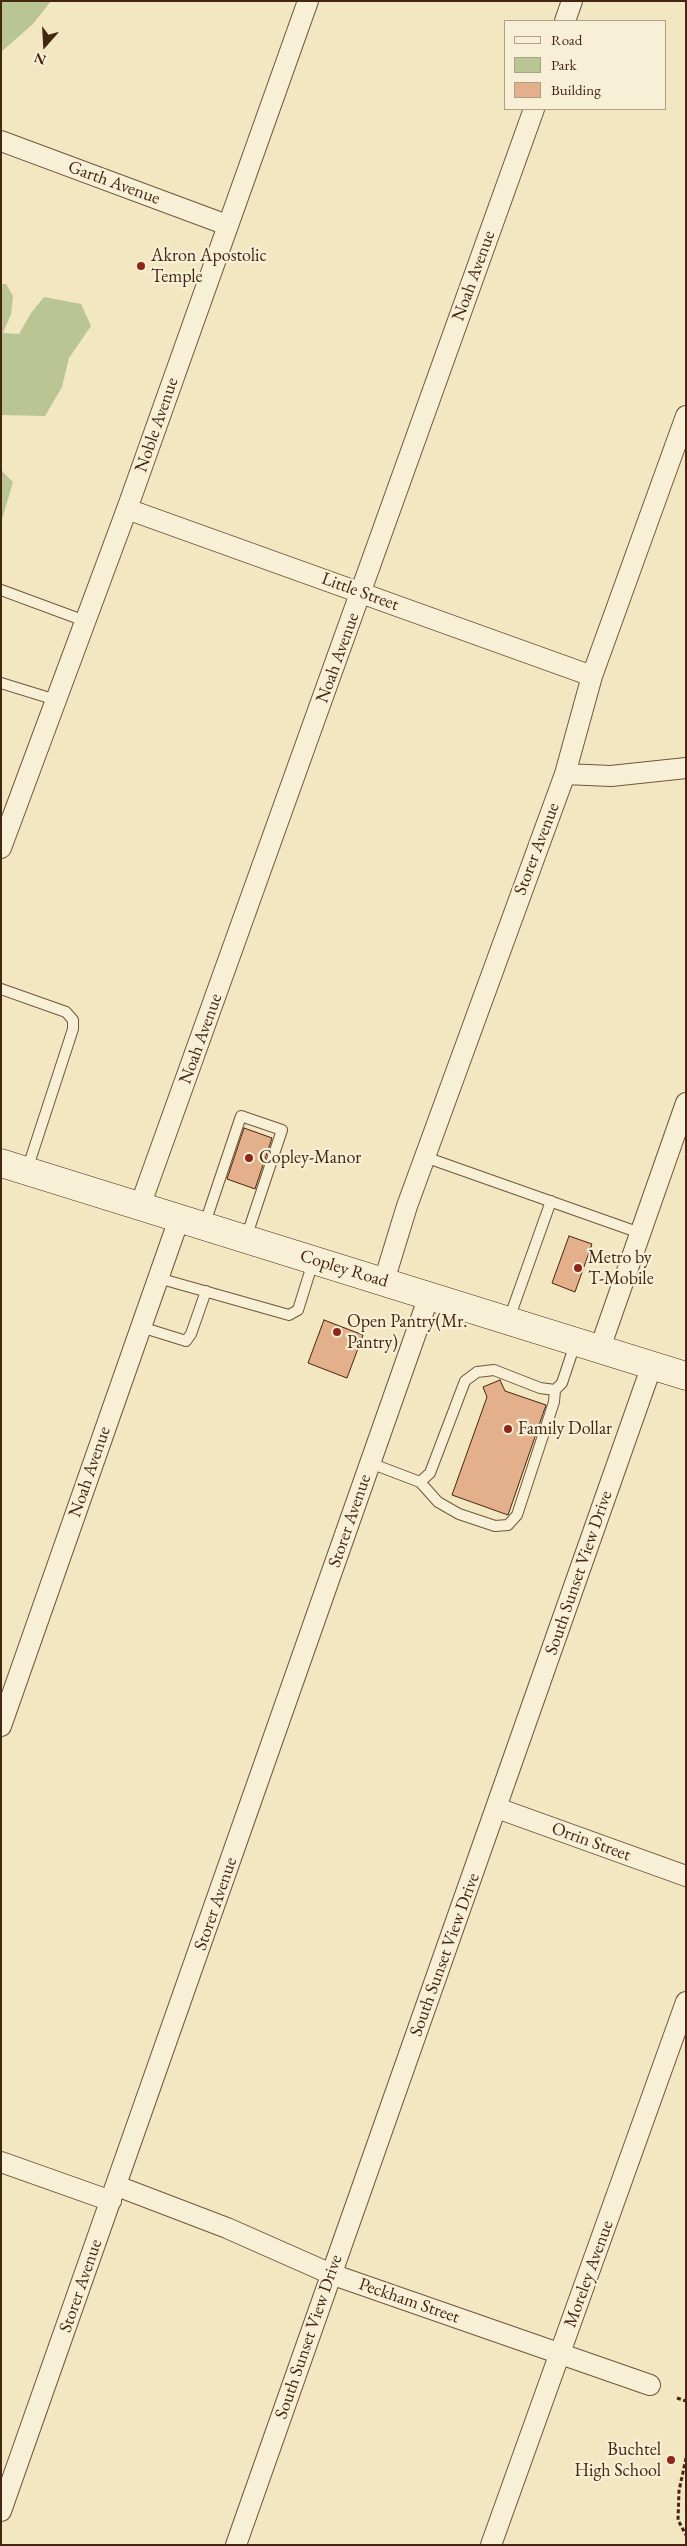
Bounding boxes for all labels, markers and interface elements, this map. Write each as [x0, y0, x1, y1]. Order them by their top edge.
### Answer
north arrow [20, 20, 70, 70]
legend [504, 20, 667, 110]
text: Road [551, 30, 582, 49]
text: N [32, 49, 48, 70]
text: Park [551, 55, 577, 74]
text: Building [551, 80, 601, 99]
street label: Garth Avenue [65, 156, 163, 210]
street label: Noah Avenue [448, 228, 500, 324]
place label: Akron Apostolic Temple [151, 245, 267, 288]
marker: Akron Apostolic Temple [135, 260, 147, 272]
street label: Noble Avenue [131, 375, 183, 475]
street label: Little Street [318, 568, 402, 616]
street label: Noah Avenue [312, 610, 364, 706]
street label: Storer Avenue [509, 800, 565, 898]
street label: Noah Avenue [175, 991, 227, 1087]
place label: Copley-Manor [259, 1147, 361, 1169]
marker: Copley-Manor [243, 1152, 255, 1164]
street label: Copley Road [297, 1245, 391, 1293]
place label: Metro by T-Mobile [588, 1247, 654, 1290]
marker: Metro by T-Mobile [572, 1262, 584, 1274]
place label: Open Pantry(Mr. Pantry) [347, 1311, 468, 1354]
marker: Open Pantry(Mr. Pantry) [331, 1326, 343, 1338]
place label: Family Dollar [518, 1418, 612, 1440]
marker: Family Dollar [502, 1423, 514, 1435]
street label: Noah Avenue [64, 1424, 116, 1520]
street label: Storer Avenue [324, 1472, 376, 1570]
street label: South Sunset View Drive [541, 1488, 617, 1658]
street label: Orrin Street [548, 1818, 634, 1866]
street label: Storer Avenue [190, 1855, 242, 1953]
street label: South Sunset View Drive [405, 1870, 485, 2040]
street label: Moreley Avenue [560, 2218, 618, 2330]
street label: Storer Avenue [55, 2237, 107, 2335]
street label: South Sunset View Drive [271, 2252, 347, 2422]
street label: Peckham Street [356, 2274, 462, 2328]
place label: Buchtel High School [574, 2439, 661, 2482]
marker: Buchtel High School [665, 2454, 677, 2466]

